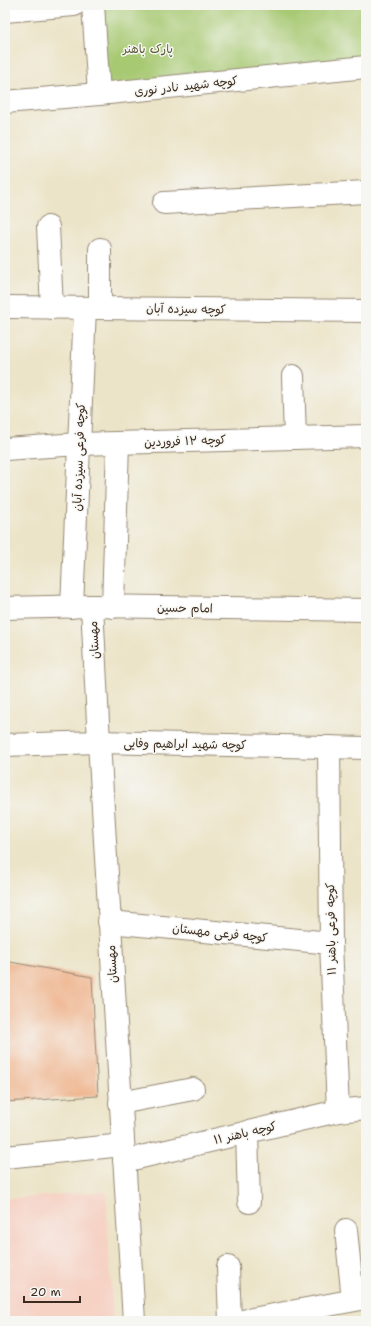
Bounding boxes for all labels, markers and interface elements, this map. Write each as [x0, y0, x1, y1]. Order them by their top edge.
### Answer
park label: پارک باهنر [122, 41, 173, 57]
street label: کوچه شهید نادر نوری [134, 73, 238, 99]
street label: کوچه سیزده آبان [146, 300, 226, 318]
street label: کوچه فرعی سیزده آبان [69, 402, 89, 512]
street label: کوچه ۱۲ فروردین [144, 432, 226, 450]
street label: امام حسین [157, 600, 213, 617]
street label: مهستان [85, 620, 103, 660]
street label: کوچه شهید ابراهیم وفایی [123, 735, 247, 754]
street label: کوچه فرعی باهنر ۱۱ [322, 882, 340, 976]
street label: کوچه فرعی مهستان [172, 920, 268, 946]
street label: مهستان [103, 944, 121, 984]
street label: کوچه باهنر ۱۱ [212, 1118, 278, 1148]
scale bar [24, 1278, 80, 1304]
text: 20 m [30, 1284, 61, 1300]

